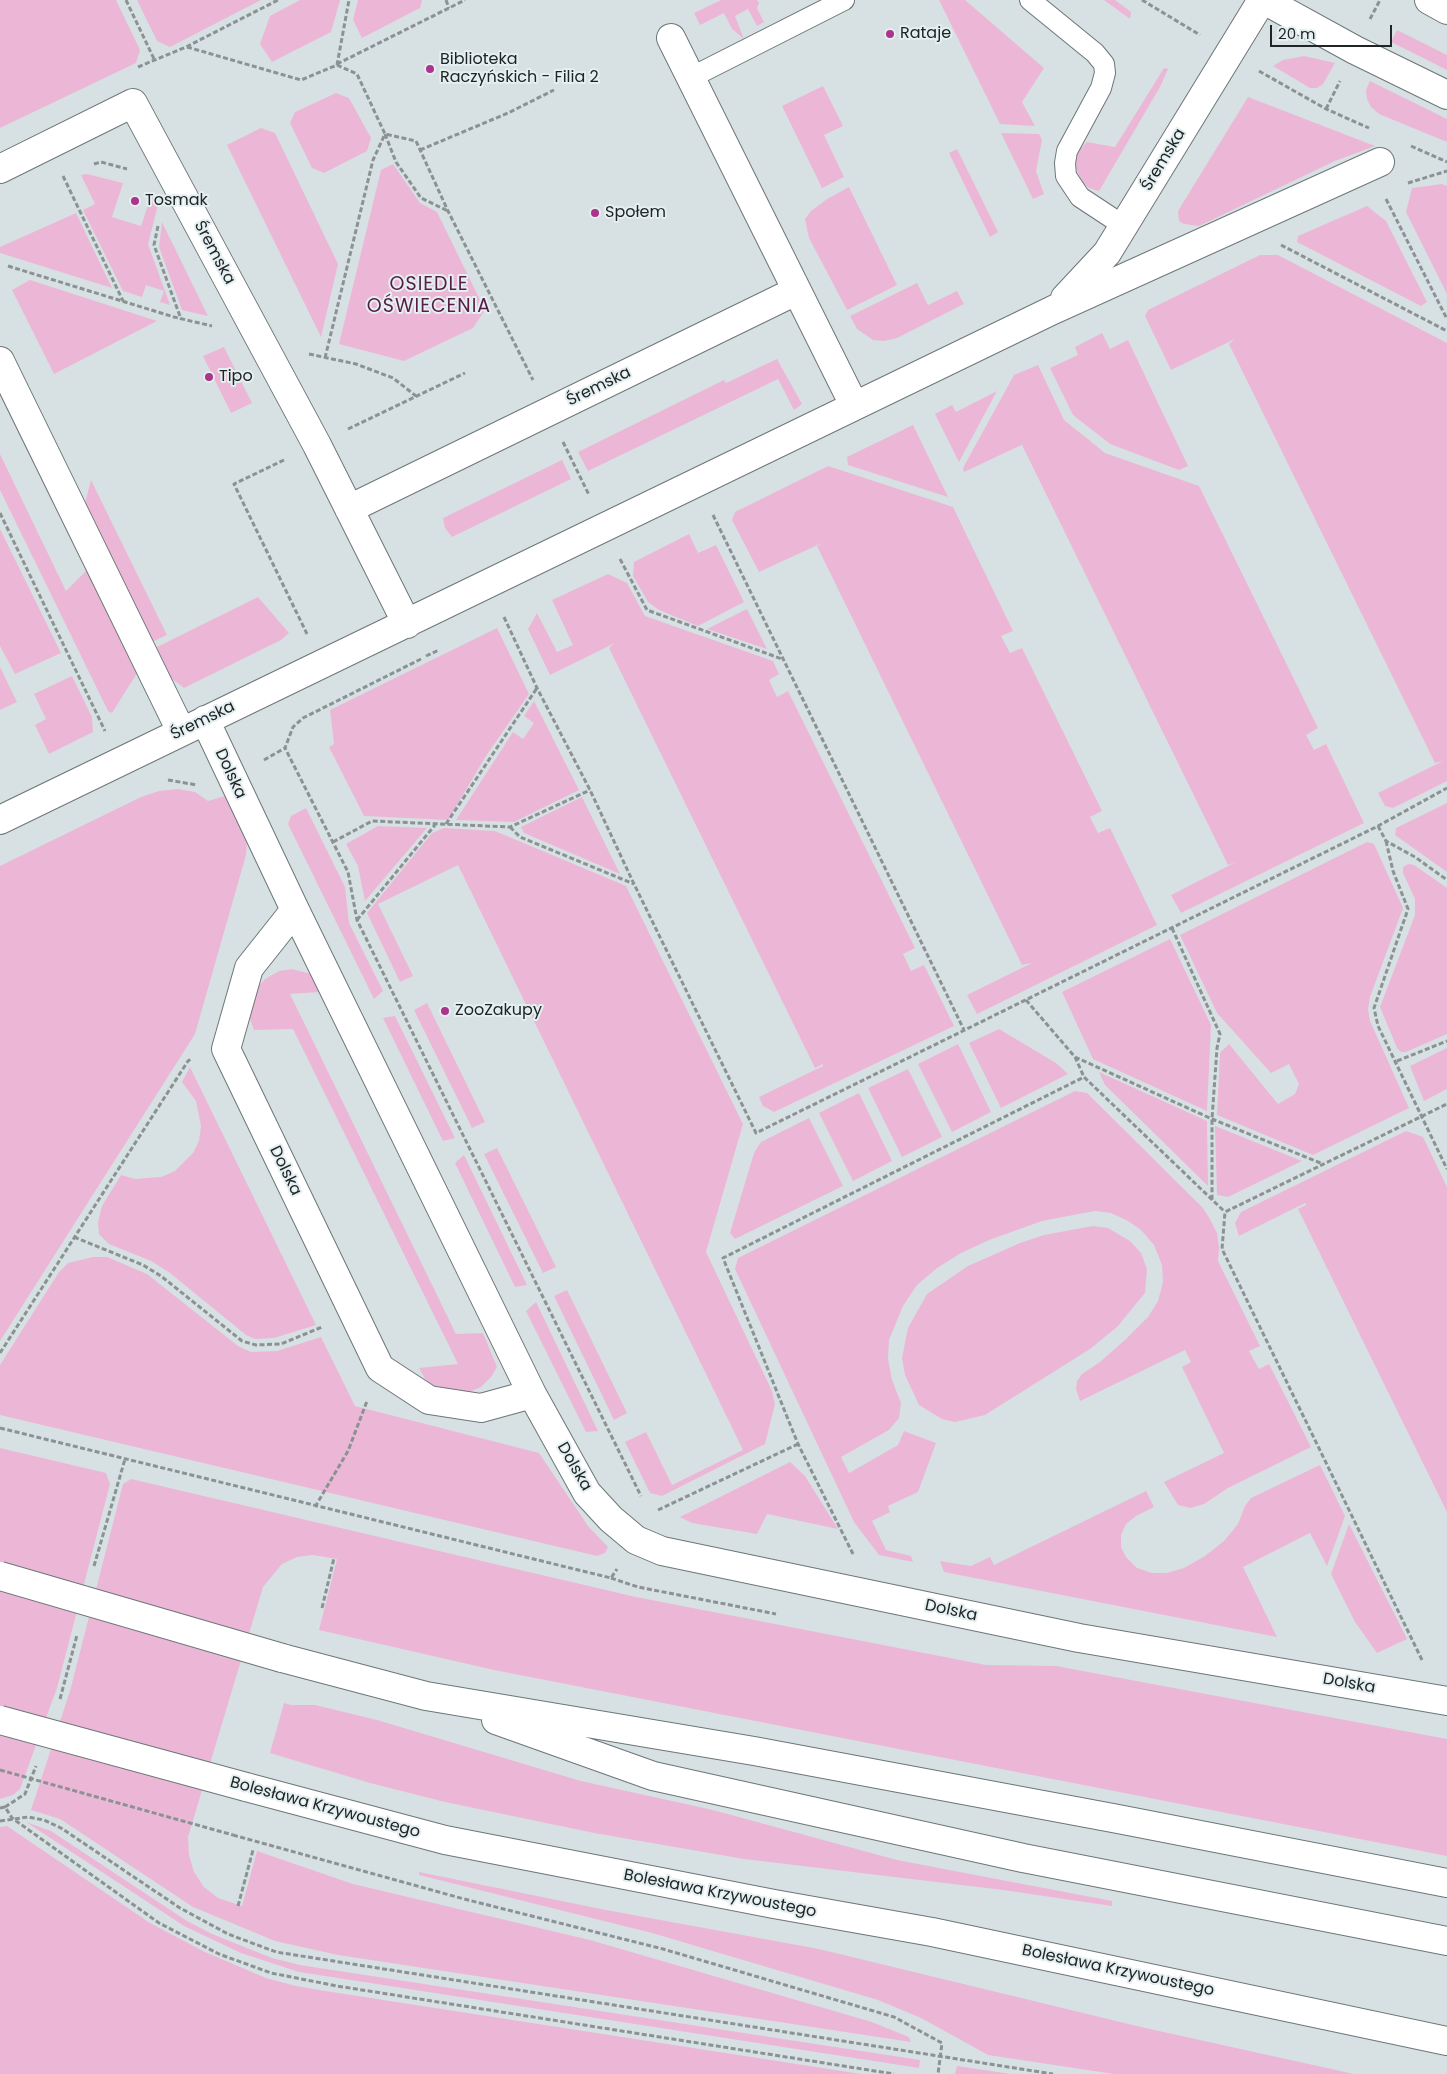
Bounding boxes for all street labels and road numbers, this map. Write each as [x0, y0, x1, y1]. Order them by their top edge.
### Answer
street label: Śremska [1138, 125, 1190, 195]
street label: Śremska [189, 218, 239, 288]
street label: Śremska [564, 363, 634, 411]
street label: Śremska [168, 697, 238, 745]
street label: Dolska [210, 746, 250, 802]
street label: Dolska [265, 1143, 305, 1199]
street label: Dolska [552, 1439, 596, 1495]
street label: Dolska [923, 1596, 979, 1626]
street label: Dolska [1321, 1670, 1377, 1698]
street label: Bolesława Krzywoustego [228, 1773, 422, 1843]
street label: Bolesława Krzywoustego [622, 1866, 818, 1922]
street label: Bolesława Krzywoustego [1020, 1941, 1216, 2001]

